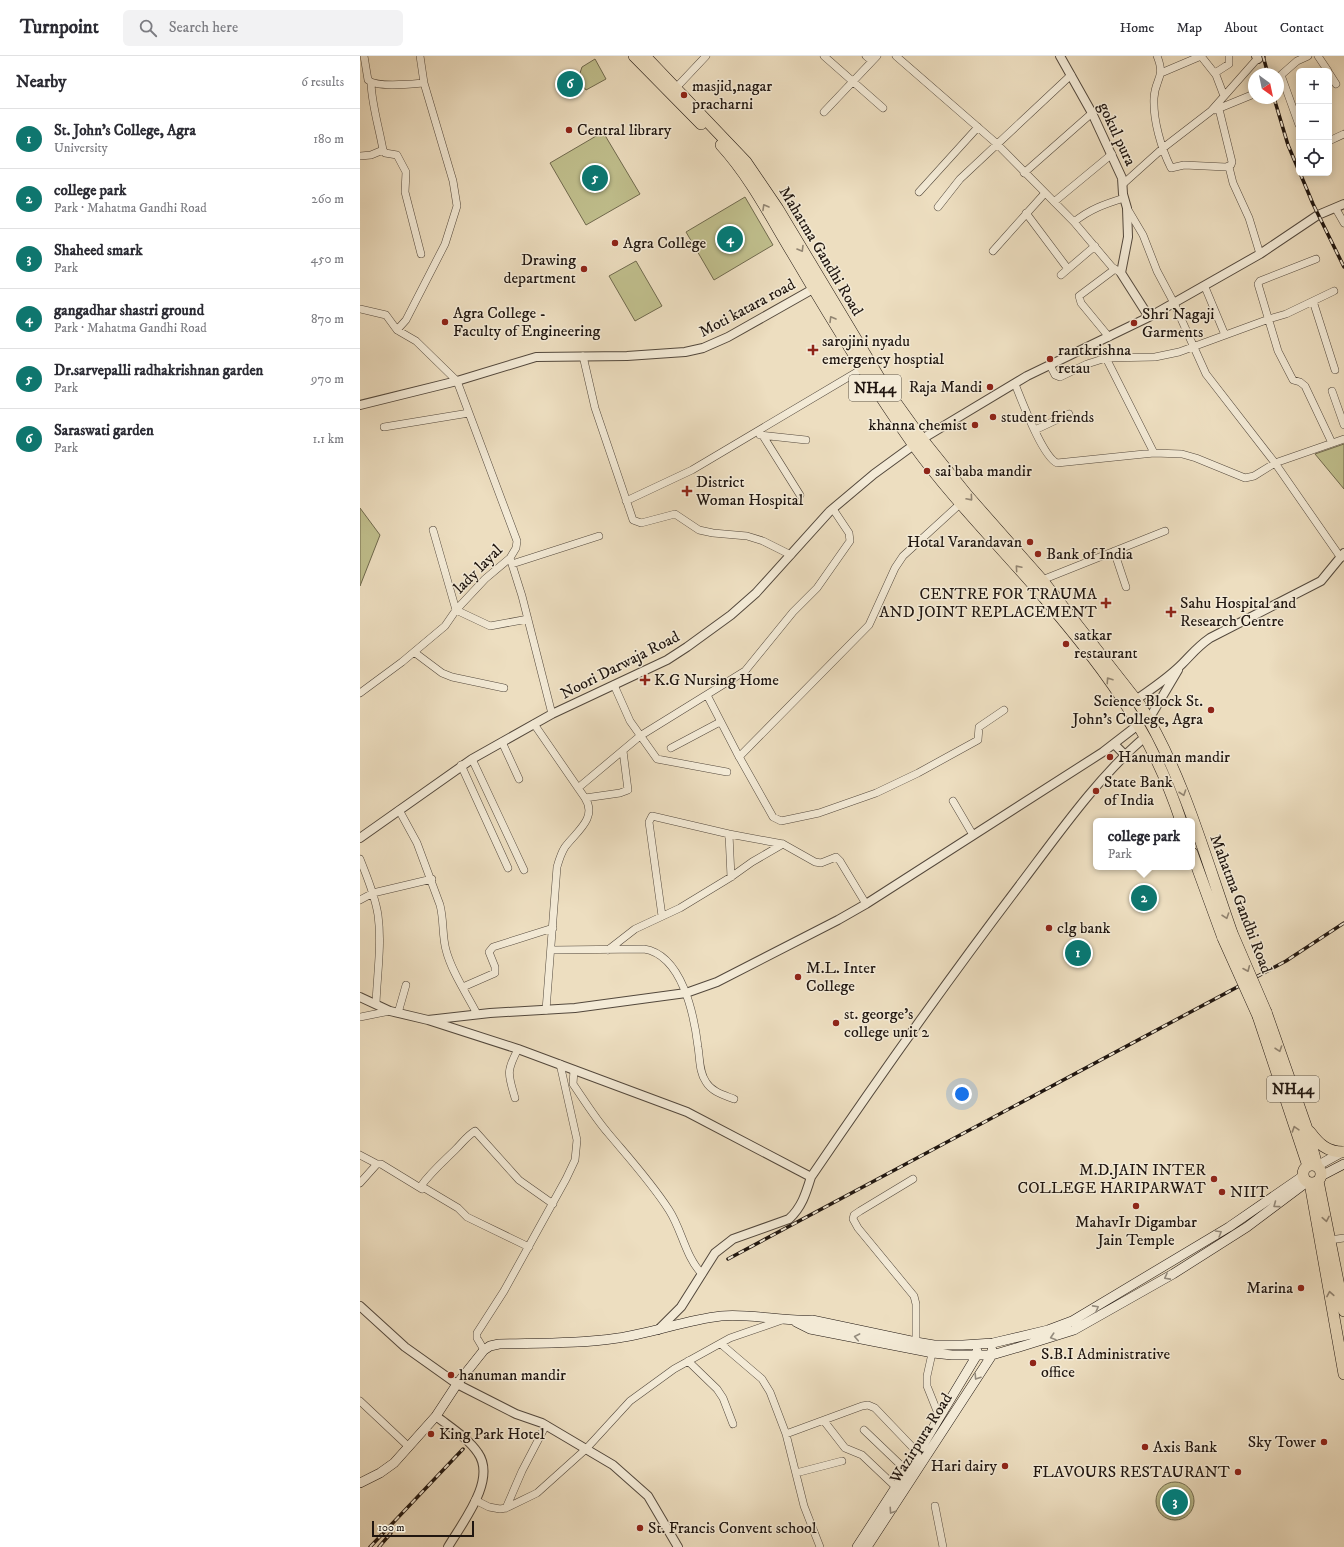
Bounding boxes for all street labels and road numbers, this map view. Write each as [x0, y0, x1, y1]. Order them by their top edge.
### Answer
street label: gokul pura [1094, 99, 1140, 169]
street label: Mahatma Gandhi Road [774, 183, 868, 319]
street label: Moti katara road [695, 274, 799, 342]
road number: NH44 [849, 375, 901, 401]
street label: lady layal [449, 540, 507, 598]
street label: Noori Darwaja Road [557, 626, 683, 704]
street label: Mahatma Gandhi Road [1205, 832, 1277, 976]
road number: NH44 [1267, 1076, 1319, 1102]
street label: Wazirpura Road [885, 1389, 957, 1488]

